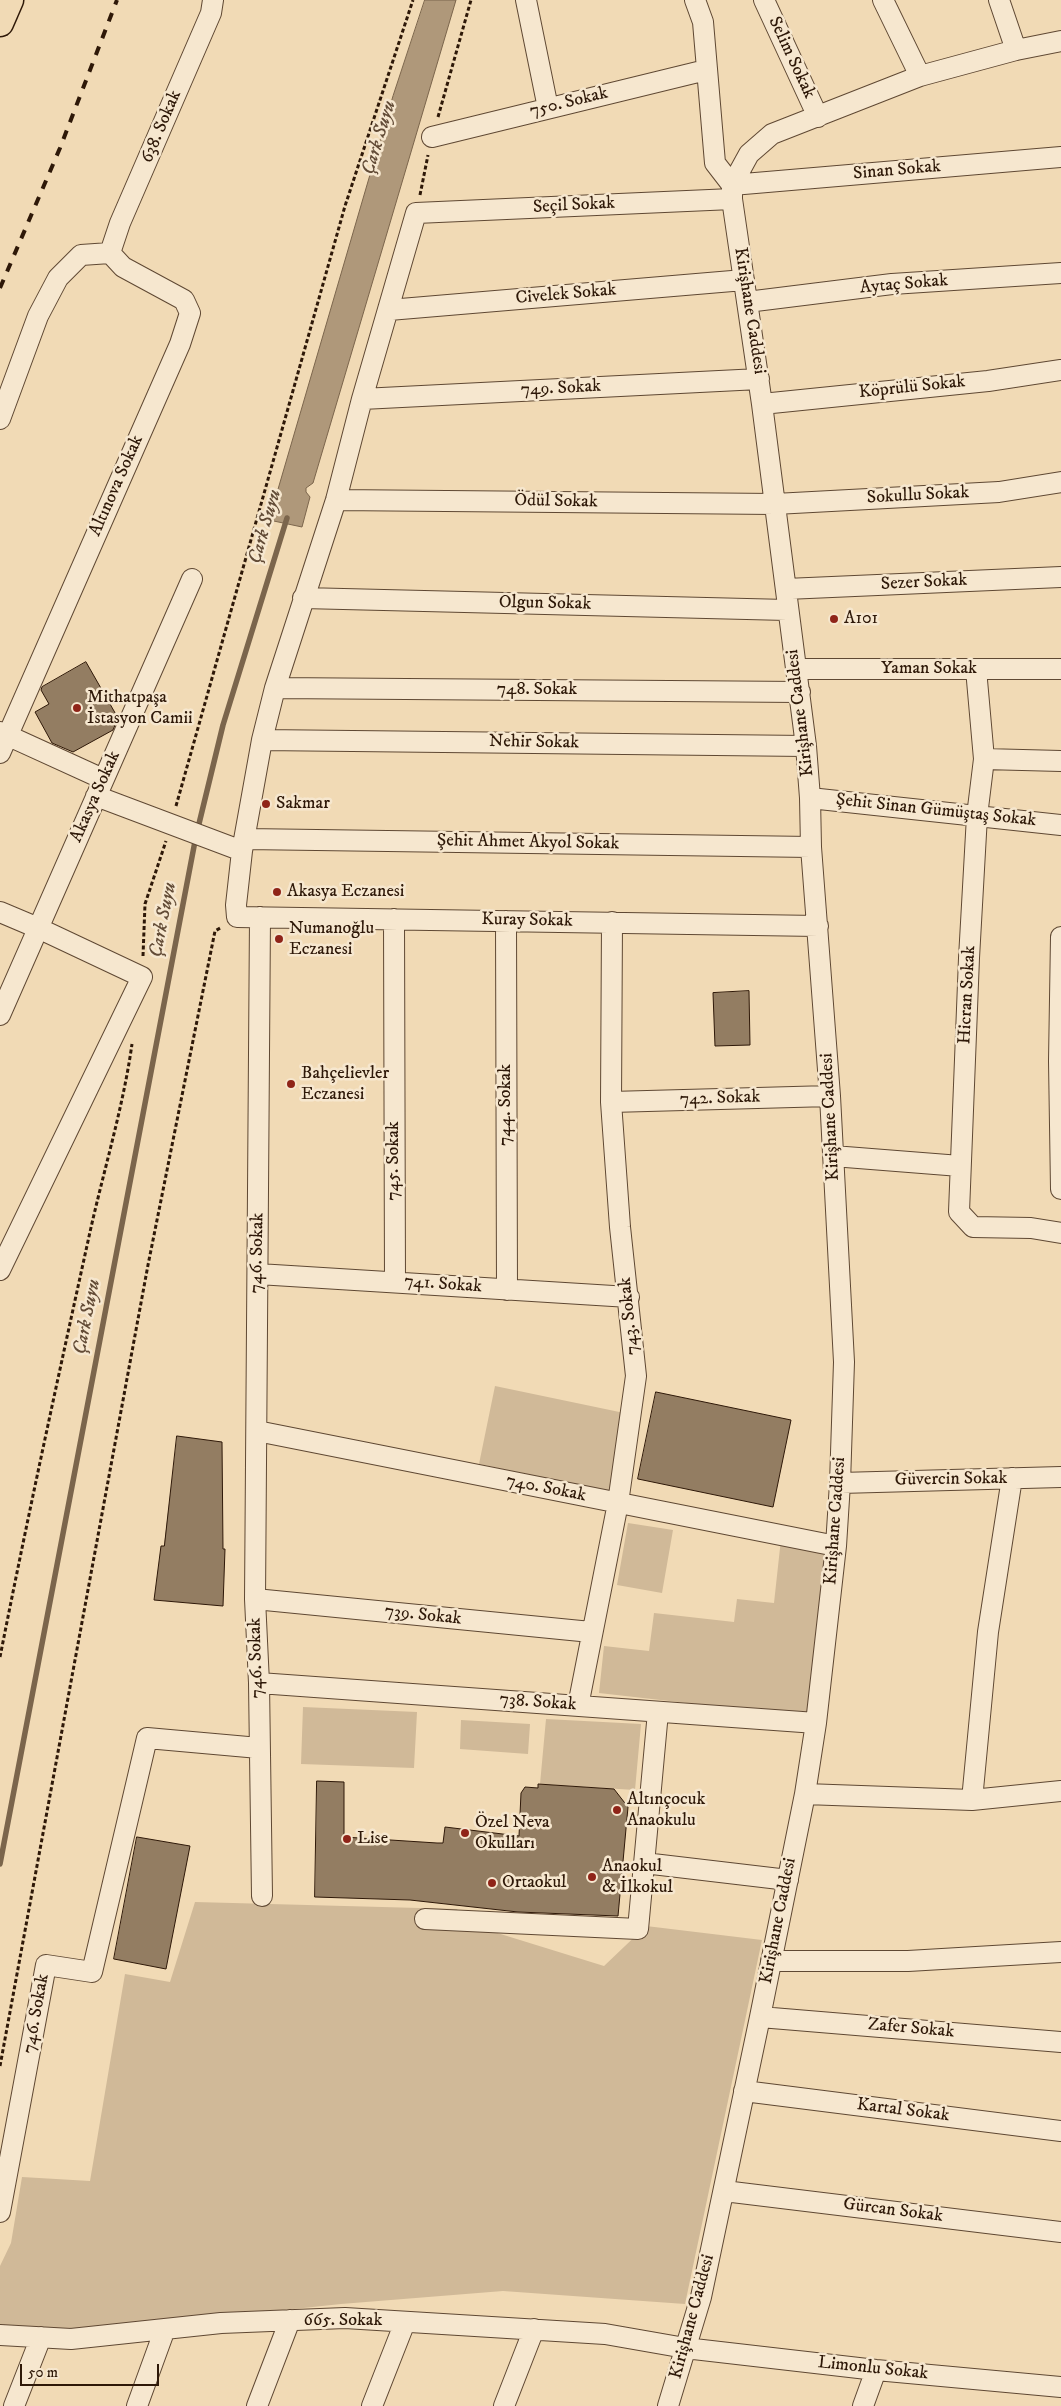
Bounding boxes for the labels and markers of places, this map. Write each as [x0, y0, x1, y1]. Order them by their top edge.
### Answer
place label: A101 [844, 608, 878, 630]
marker: A101 [828, 613, 840, 625]
place label: Mithatpaşa İstasyon Camii [87, 687, 193, 730]
marker: Mithatpaşa İstasyon Camii [71, 702, 83, 714]
place label: Sakmar [276, 793, 330, 815]
marker: Sakmar [260, 798, 272, 810]
place label: Akasya Eczanesi [287, 881, 404, 903]
marker: Akasya Eczanesi [271, 886, 283, 898]
place label: Numanoğlu Eczanesi [289, 918, 374, 961]
marker: Numanoğlu Eczanesi [273, 933, 285, 945]
place label: Bahçelievler Eczanesi [301, 1063, 389, 1106]
marker: Bahçelievler Eczanesi [285, 1078, 297, 1090]
place label: Altınçocuk Anaokulu [627, 1789, 705, 1832]
marker: Altınçocuk Anaokulu [611, 1804, 623, 1816]
place label: Özel Neva Okulları [475, 1812, 550, 1855]
marker: Özel Neva Okulları [459, 1827, 471, 1839]
place label: Lise [357, 1828, 388, 1850]
marker: Lise [341, 1833, 353, 1845]
place label: Anaokul & İlkokul [602, 1856, 673, 1898]
marker: Anaokul & İlkokul [586, 1871, 598, 1883]
place label: Ortaokul [502, 1872, 566, 1894]
marker: Ortaokul [486, 1877, 498, 1889]

